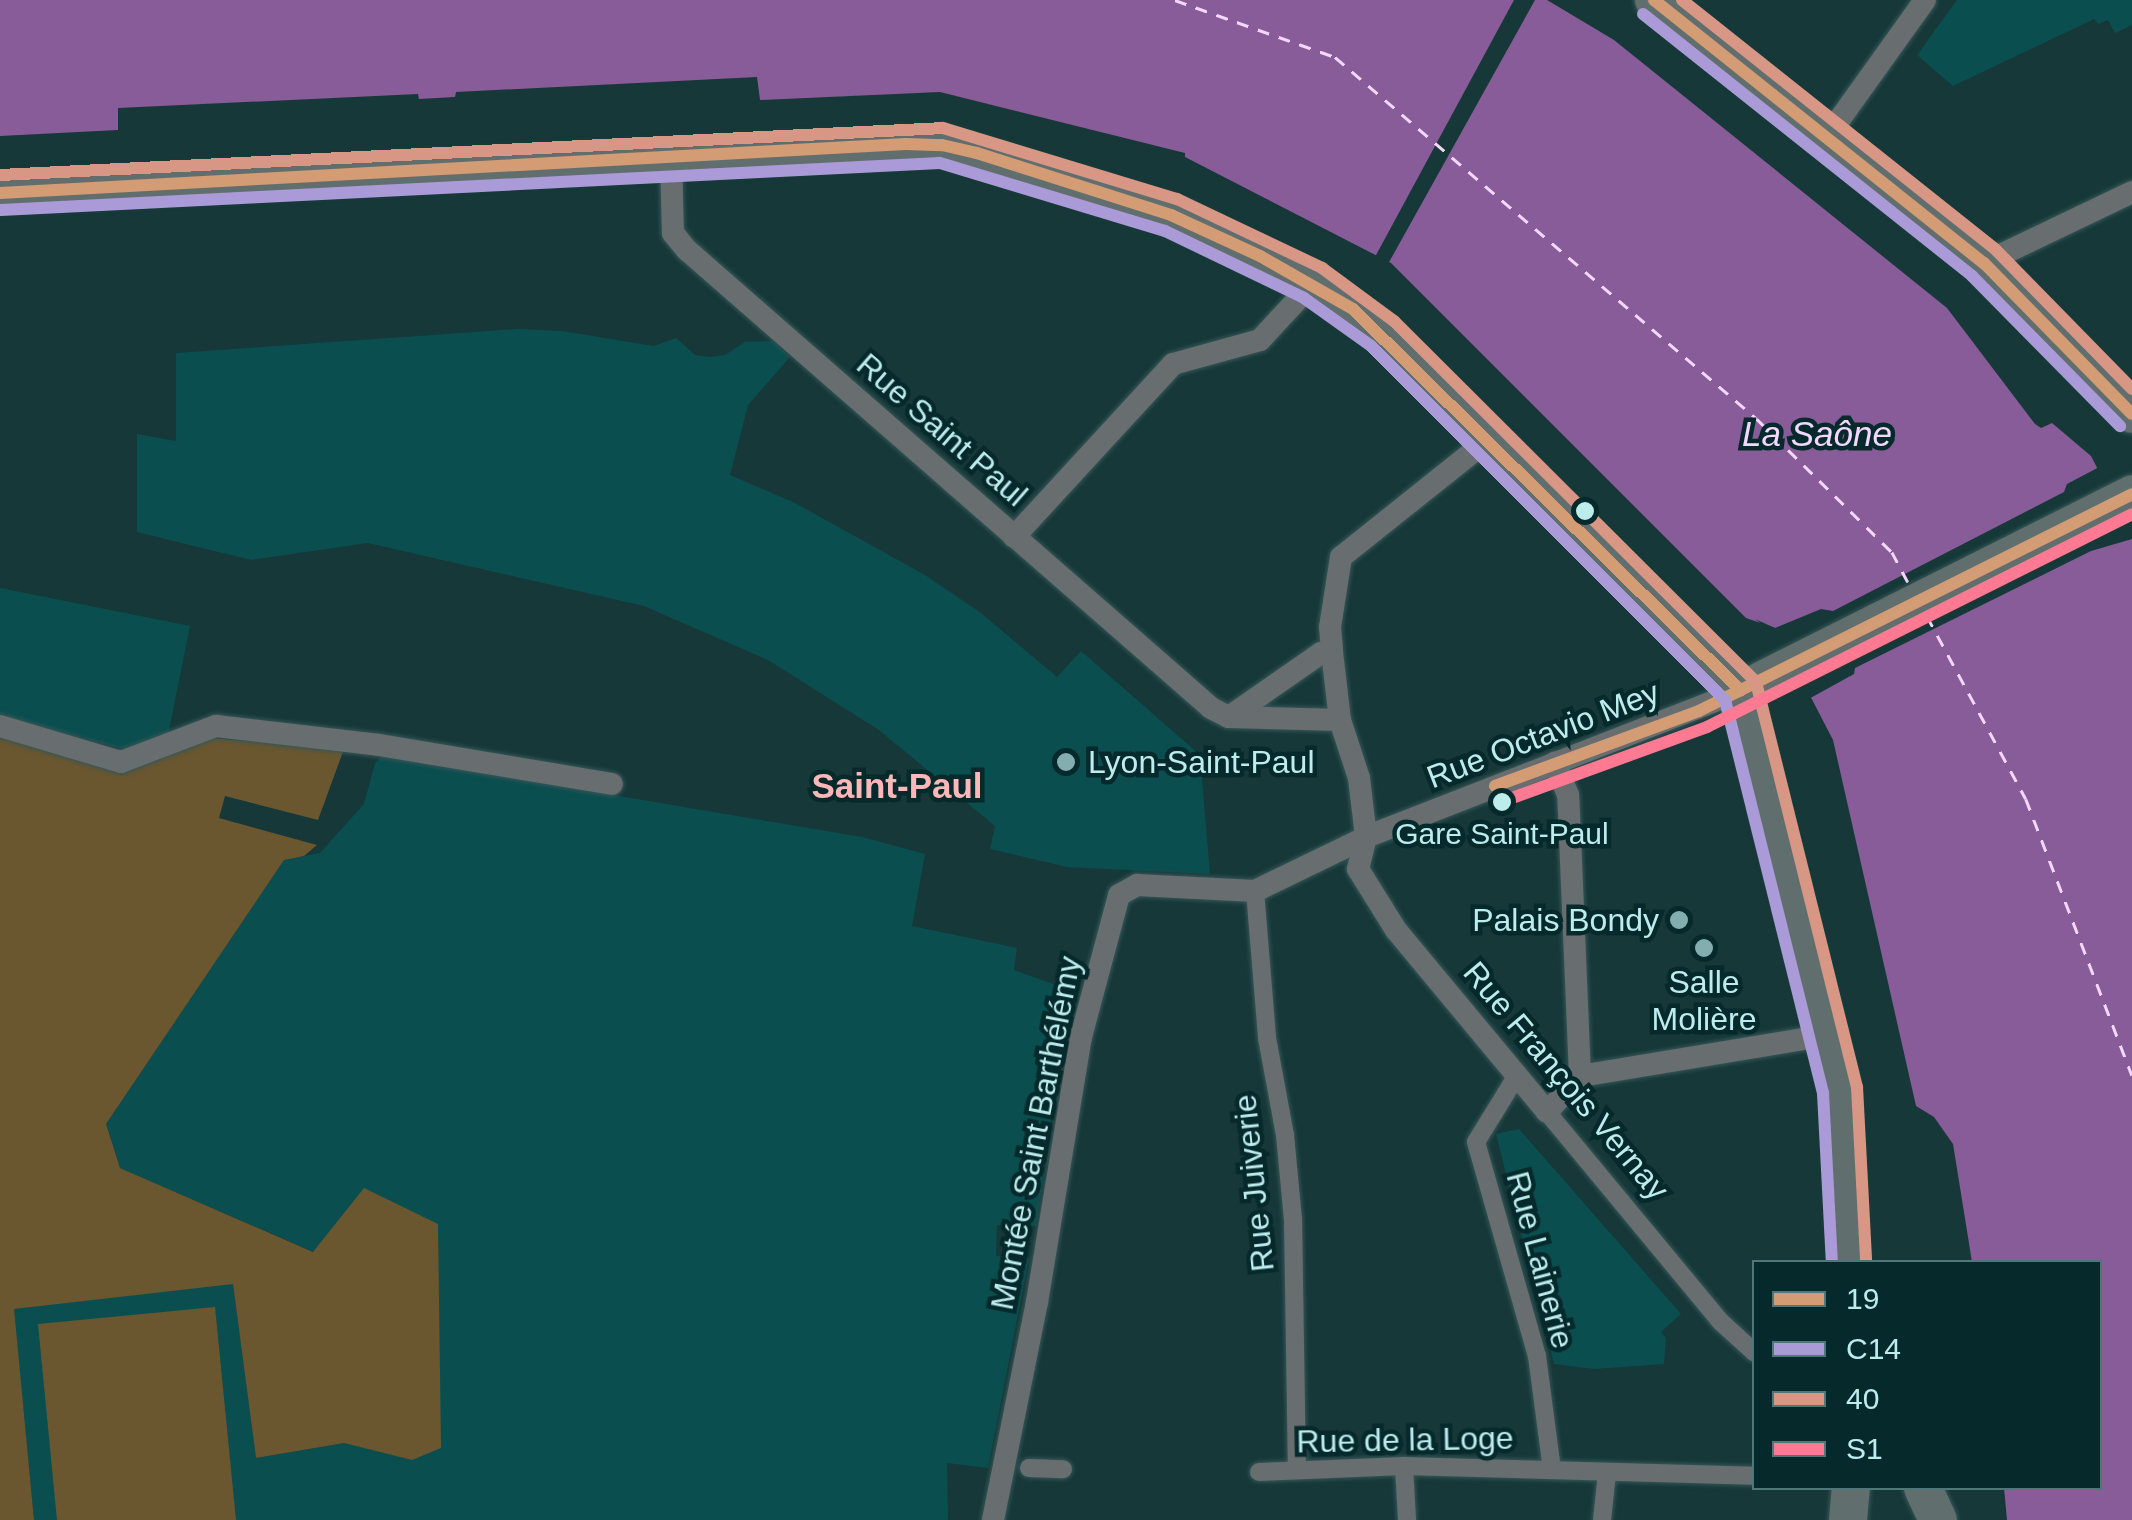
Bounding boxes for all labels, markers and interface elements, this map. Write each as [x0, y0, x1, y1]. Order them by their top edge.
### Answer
street label: Rue Saint Paul [849, 345, 1035, 515]
water label: La Saône [1742, 413, 1892, 455]
unlabelled marker [1575, 501, 1595, 521]
street label: Rue Octavio Mey [1422, 673, 1664, 797]
place label: Lyon-Saint-Paul [1088, 743, 1314, 781]
marker: Lyon-Saint-Paul [1053, 749, 1079, 775]
district label: Saint-Paul [811, 765, 983, 807]
marker: Gare Saint-Paul [1492, 792, 1512, 812]
place label: Gare Saint-Paul [1395, 816, 1609, 852]
place label: Palais Bondy [1472, 901, 1659, 939]
marker: Palais Bondy [1668, 909, 1690, 931]
marker: Salle Molière [1693, 937, 1715, 959]
street label: Montée Saint Barthélémy [983, 953, 1089, 1313]
street label: Rue François Vernay [1455, 954, 1677, 1208]
place label: Salle Molière [1652, 964, 1756, 1039]
street label: Rue Juiverie [1226, 1093, 1282, 1273]
street label: Rue Lainerie [1498, 1167, 1582, 1353]
legend [1752, 1260, 2102, 1490]
text: 19 [1846, 1282, 1879, 1315]
text: C14 [1846, 1332, 1901, 1365]
text: 40 [1846, 1382, 1879, 1415]
street label: Rue de la Loge [1296, 1419, 1514, 1461]
text: S1 [1846, 1432, 1883, 1465]

